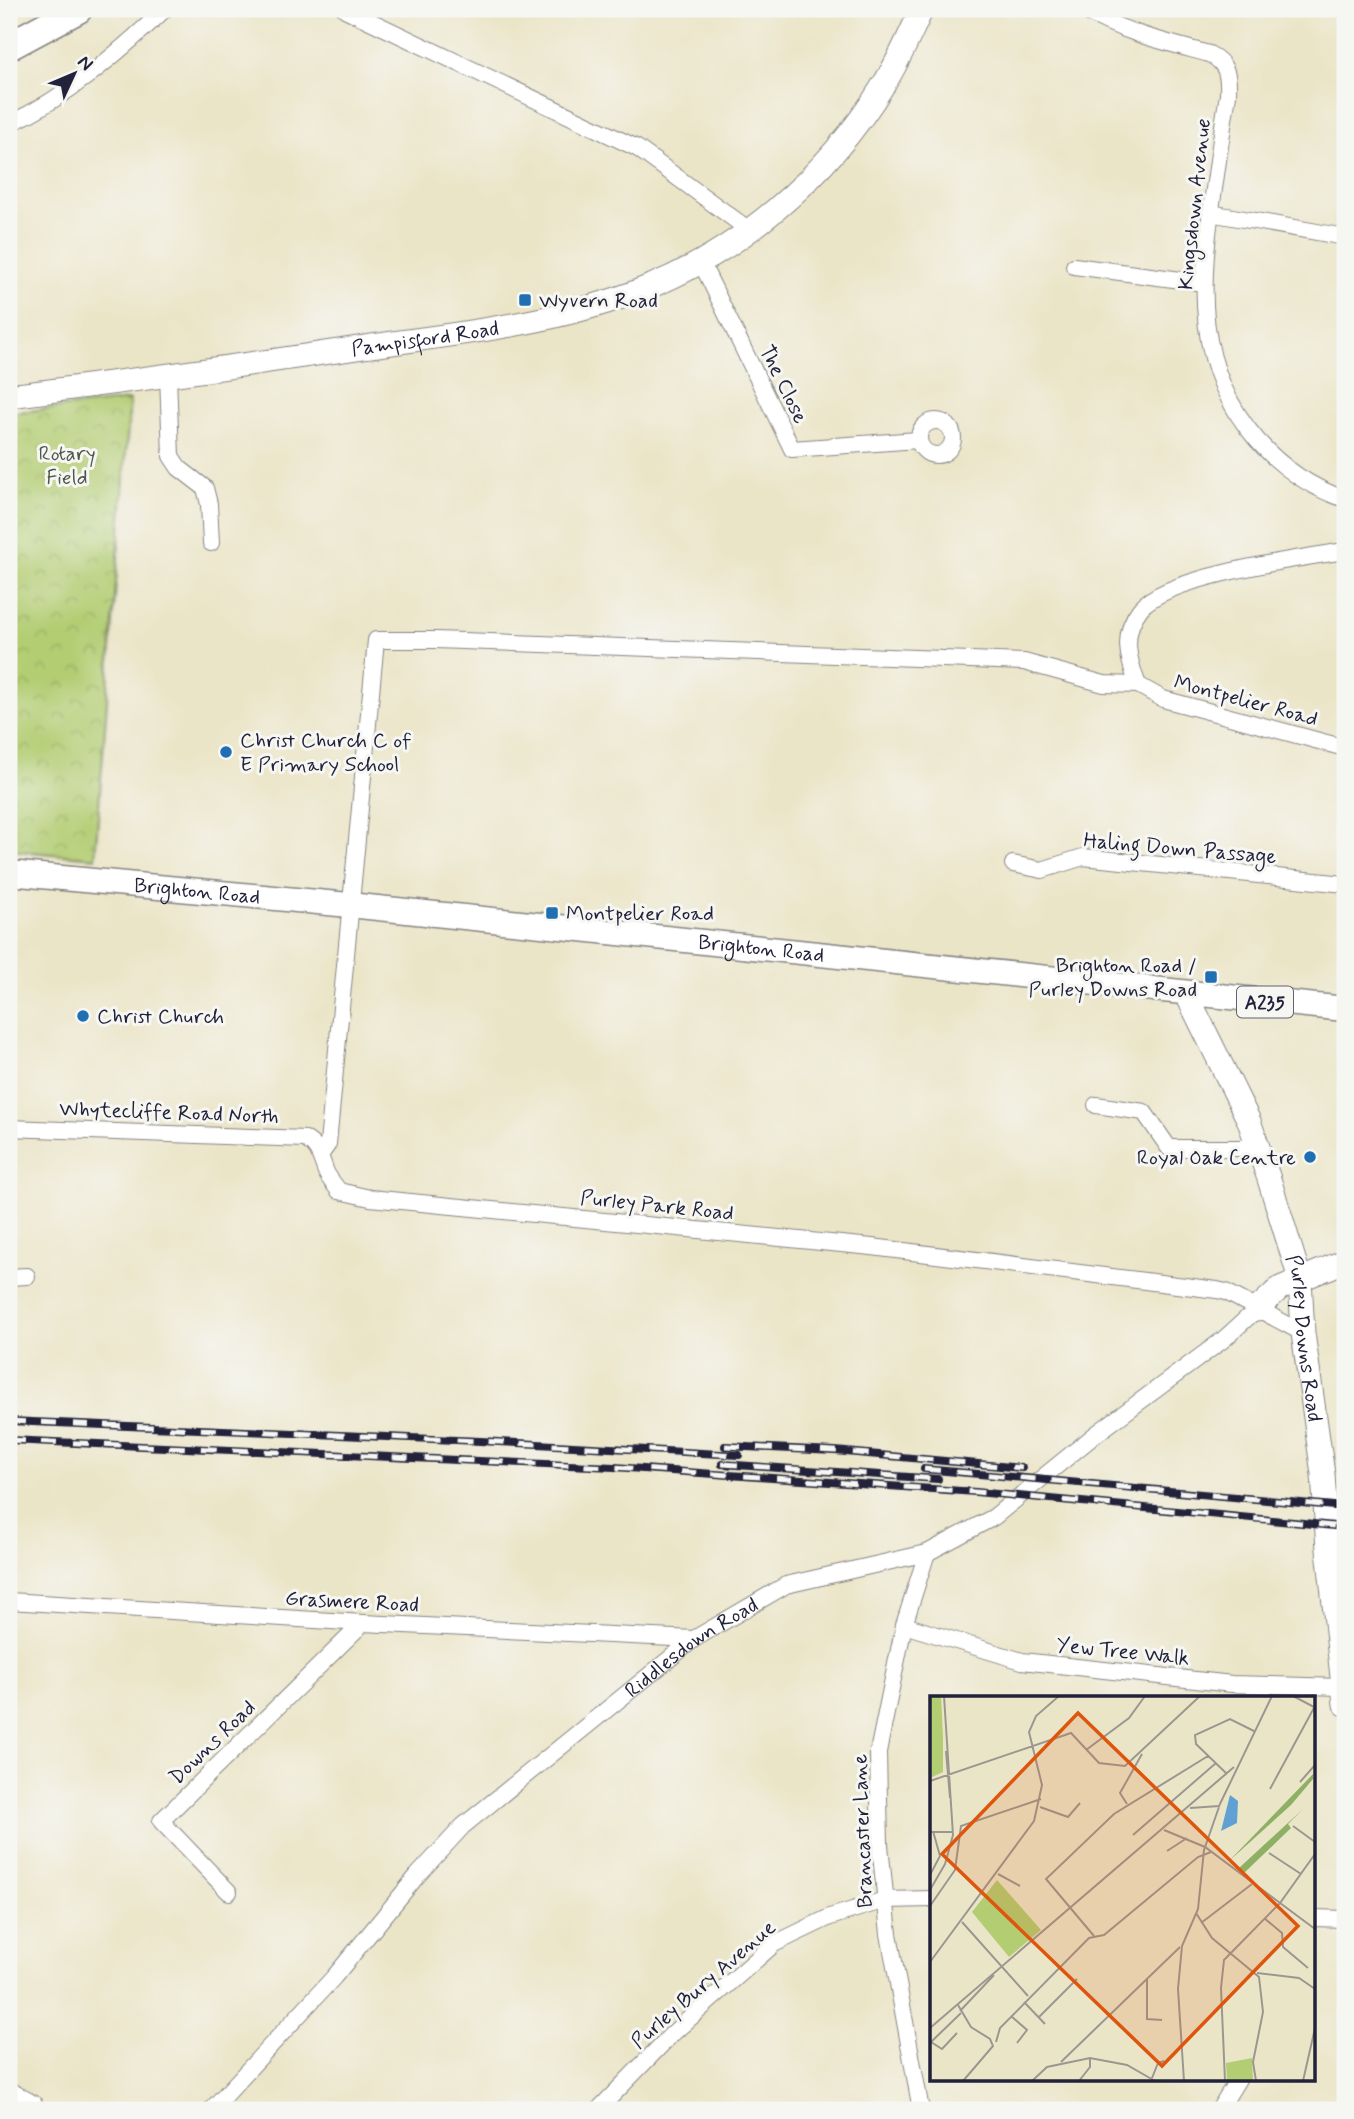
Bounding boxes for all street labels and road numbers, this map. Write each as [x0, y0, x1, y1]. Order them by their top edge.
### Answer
street label: Kingsdown Avenue [1172, 117, 1219, 291]
street label: Pampisford Road [349, 315, 501, 364]
street label: The Close [752, 341, 814, 428]
street label: Montpelier Road [1171, 668, 1321, 734]
street label: Haling Down Passage [1082, 827, 1278, 873]
street label: Brighton Road [133, 872, 261, 912]
street label: Brighton Road [697, 929, 826, 970]
road number: A235 [1237, 986, 1293, 1018]
street label: Whytecliffe Road North [59, 1095, 279, 1131]
street label: Purley Park Road [579, 1184, 735, 1228]
street label: Purley Downs Road [1278, 1251, 1328, 1424]
street label: Grasmere Road [284, 1585, 420, 1619]
street label: Riddlesdown Road [619, 1591, 764, 1705]
street label: Yew Tree Walk [1055, 1631, 1191, 1673]
street label: Downs Road [163, 1694, 262, 1791]
street label: Brancaster Lane [846, 1753, 880, 1908]
street label: Purley Bury Avenue [625, 1914, 782, 2055]

